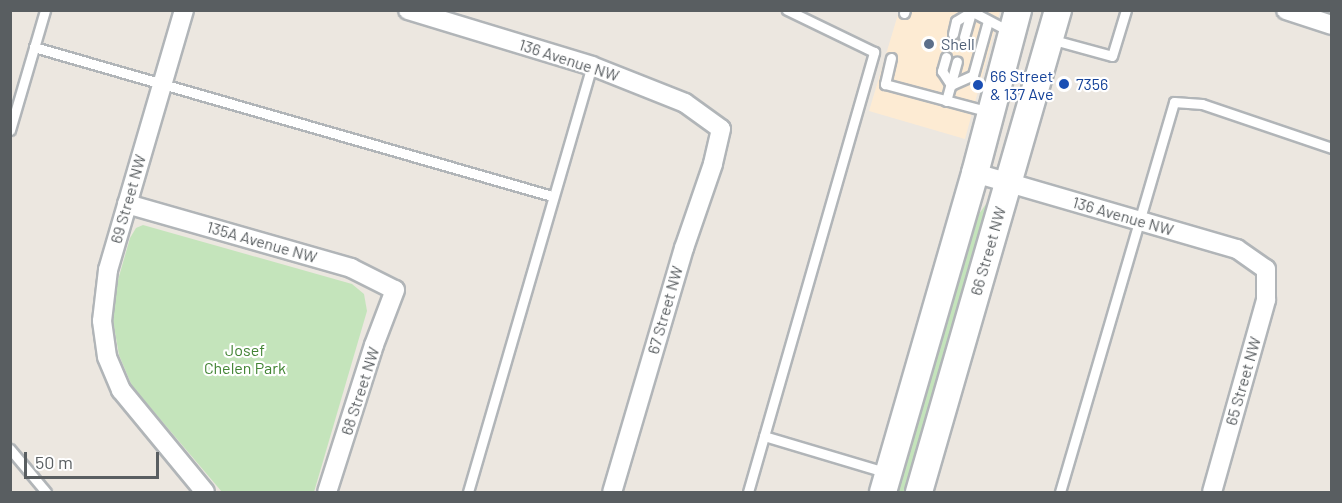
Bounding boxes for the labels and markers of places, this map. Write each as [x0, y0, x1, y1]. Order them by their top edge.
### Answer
place label: Shell [941, 34, 975, 54]
marker: Shell [922, 37, 936, 51]
place label: 66 Street & 137 Ave [990, 66, 1053, 104]
place label: 7356 [1076, 74, 1108, 94]
marker: 7356 [1057, 77, 1071, 91]
marker: 66 Street & 137 Ave [971, 78, 985, 92]

